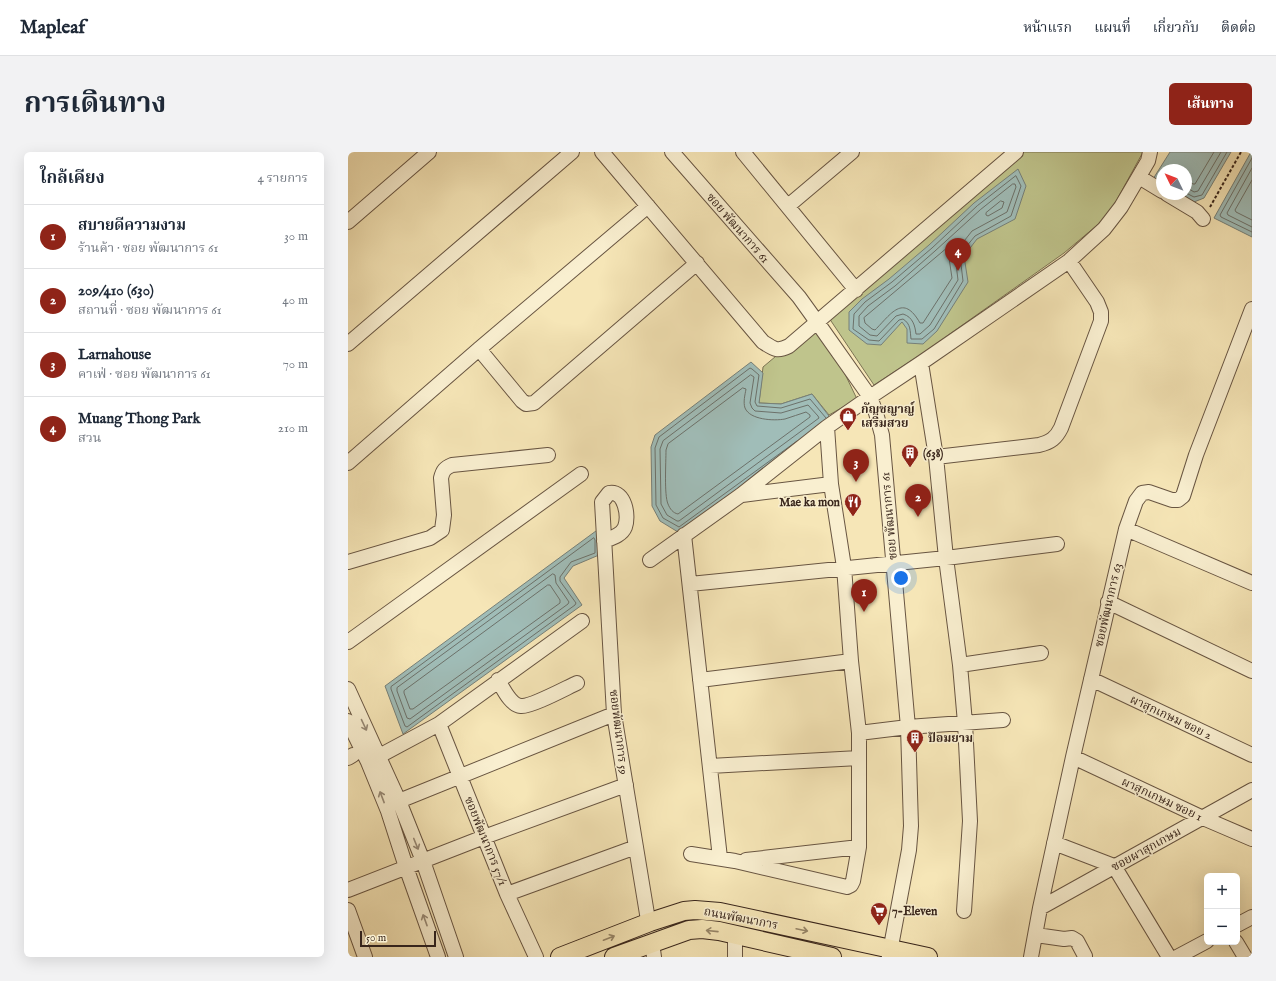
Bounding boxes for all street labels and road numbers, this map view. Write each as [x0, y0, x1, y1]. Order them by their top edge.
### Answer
street label: ซอย พัฒนาการ 61 [703, 190, 772, 267]
street label: ซอย พัฒนาการ 61 [878, 471, 901, 561]
street label: ซอยพัฒนาการ 63 [1092, 562, 1125, 649]
street label: ซอยพัฒนาการ 59 [606, 689, 631, 776]
street label: ผาสุกเกษม ซอย 2 [1128, 692, 1214, 743]
street label: ผาสุกเกษม ซอย 1 [1119, 774, 1204, 825]
street label: ซอยพัฒนาการ 57/1 [461, 794, 510, 888]
street label: ซอยผาสุกเกษม [1109, 824, 1184, 875]
street label: ถนนพัฒนาการ [703, 904, 779, 933]

